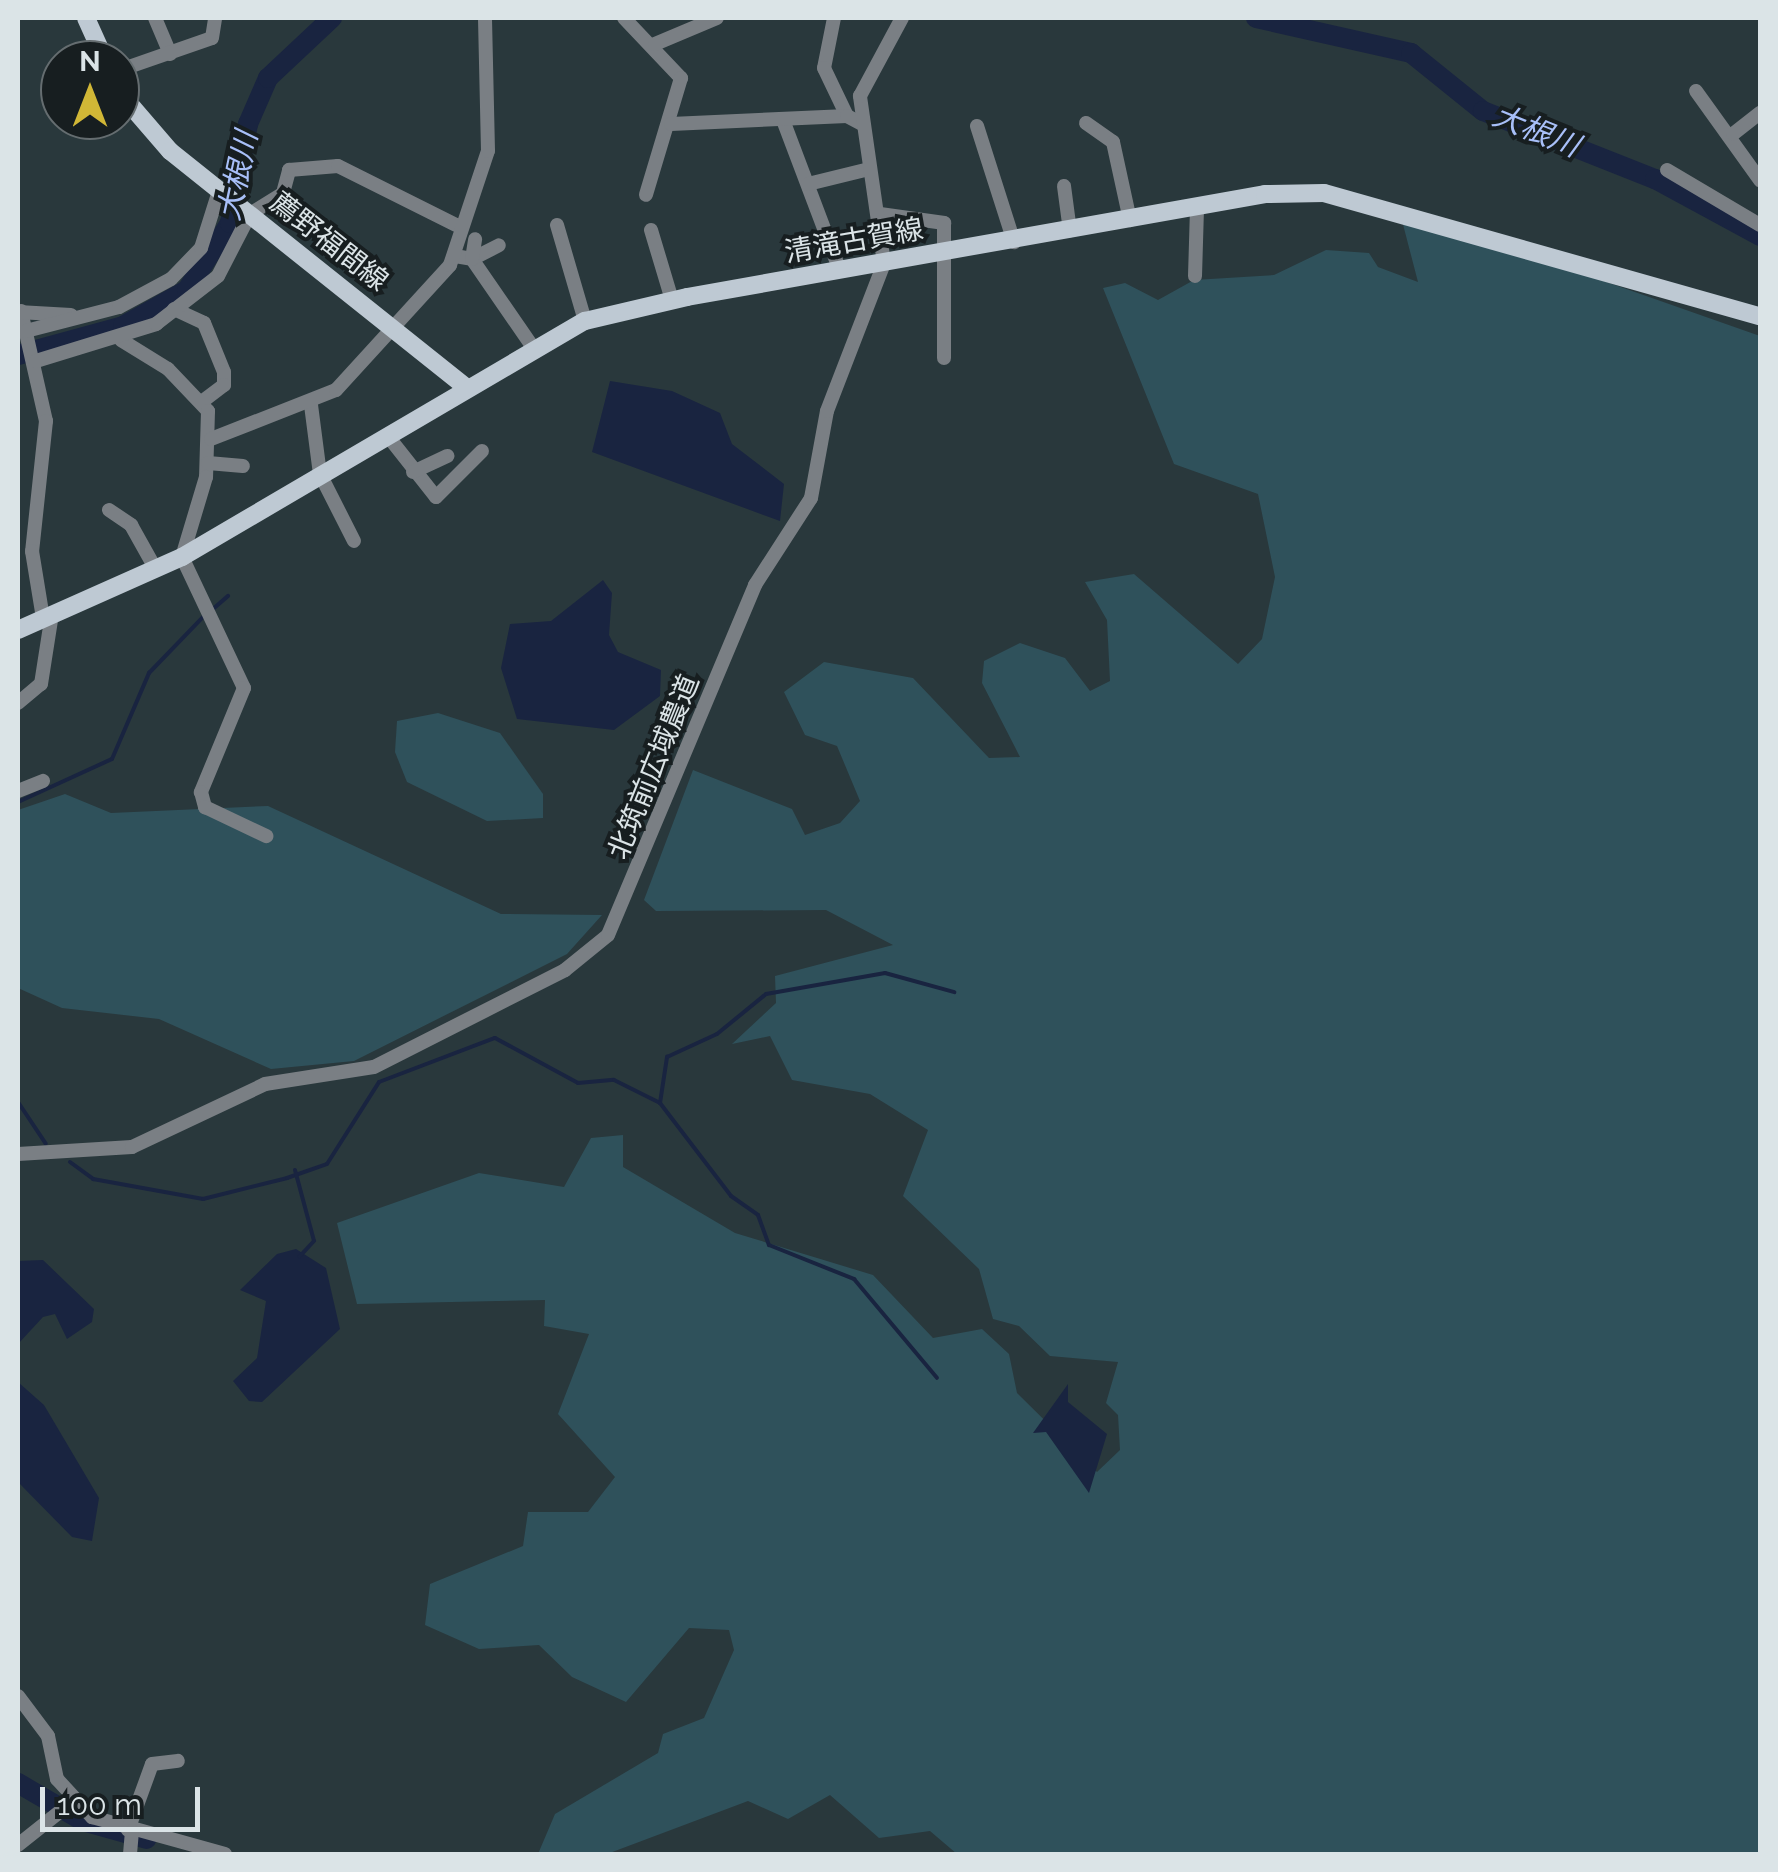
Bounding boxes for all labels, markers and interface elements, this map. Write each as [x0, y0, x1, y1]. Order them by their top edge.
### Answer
north arrow [40, 40, 140, 140]
text: N [79, 45, 101, 78]
water label: 大根川 [1488, 97, 1584, 165]
water label: 大根川 [211, 128, 265, 224]
street label: 薦野福間線 [263, 186, 395, 298]
street label: 清滝古賀線 [782, 212, 926, 270]
street label: 北筑前広域農道 [602, 670, 706, 864]
scale bar [45, 1767, 205, 1829]
text: 100 m [57, 1787, 142, 1822]

